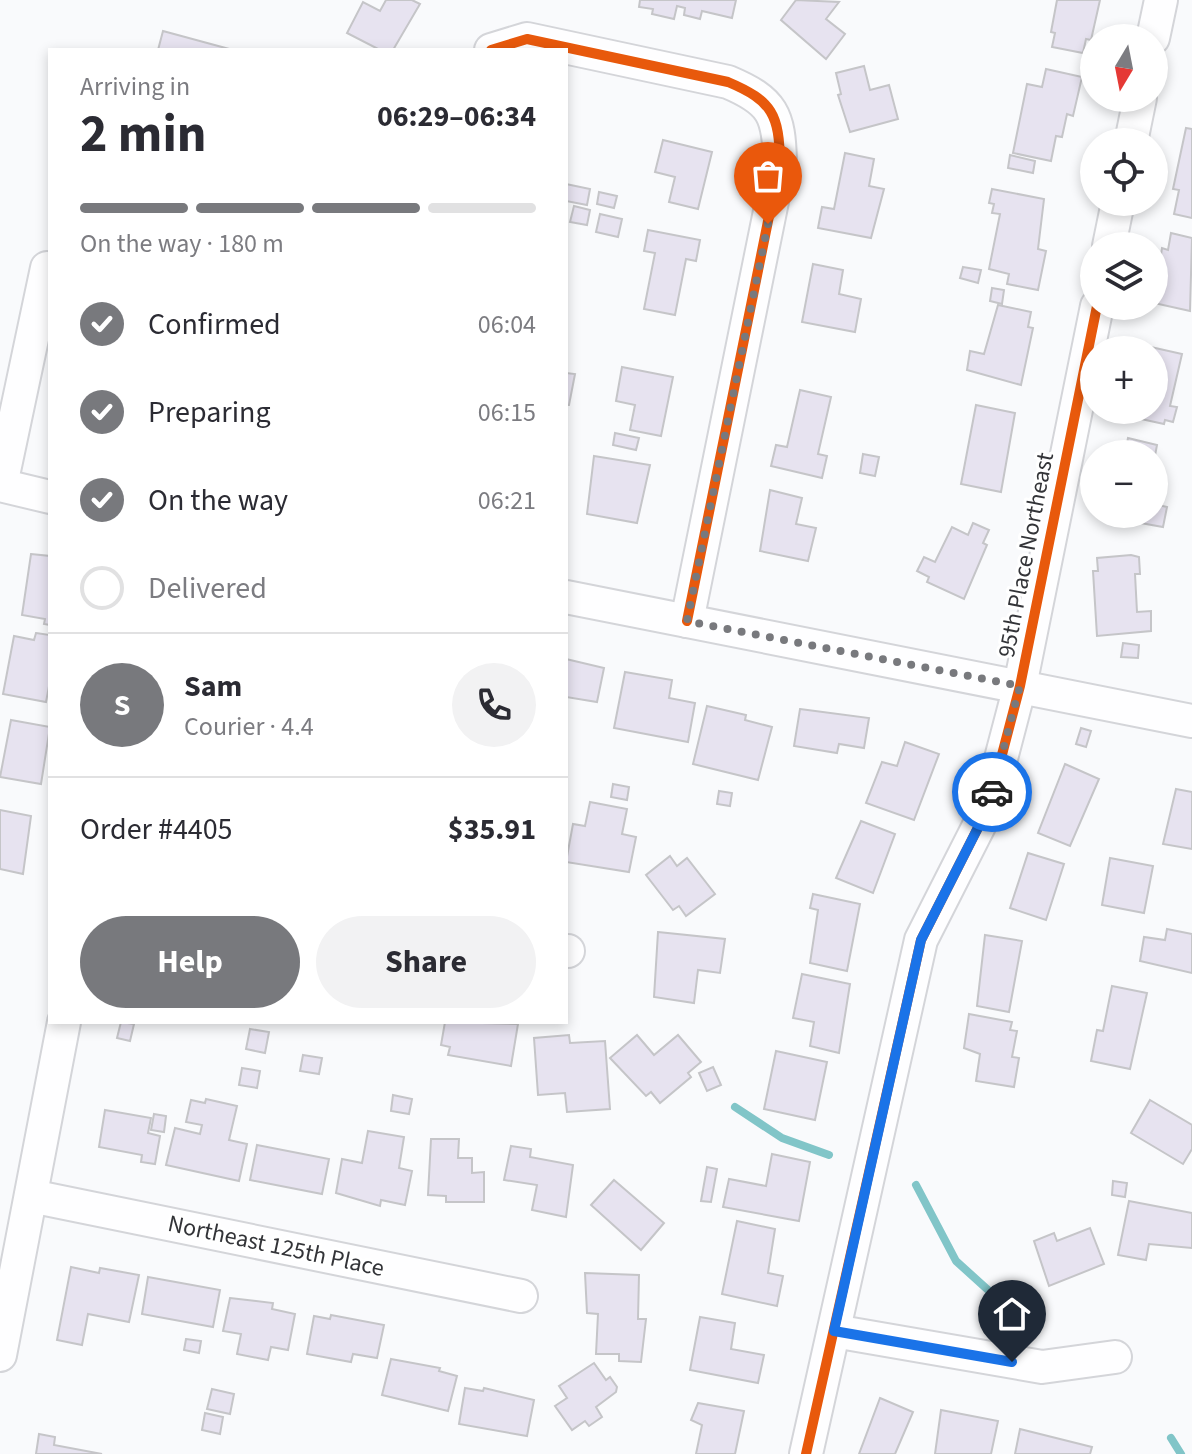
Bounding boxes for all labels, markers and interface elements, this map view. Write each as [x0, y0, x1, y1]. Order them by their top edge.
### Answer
north arrow [1080, 24, 1168, 112]
map controls [1080, 24, 1168, 528]
text: Arriving in [80, 68, 190, 105]
text: 06:29–06:34 [377, 95, 536, 138]
text: 2 min [80, 98, 207, 172]
button: locate [1080, 128, 1168, 216]
pin [734, 142, 802, 224]
icon: bag [746, 154, 790, 198]
text: On the way · 180 m [80, 225, 284, 262]
button: layers [1080, 232, 1168, 320]
icon: check [80, 302, 124, 346]
text: Confirmed [148, 303, 281, 346]
text: 06:04 [478, 306, 536, 343]
button: + [1080, 336, 1168, 424]
icon: check [80, 390, 124, 434]
text: Preparing [148, 391, 271, 434]
text: 06:15 [478, 394, 536, 431]
button: − [1080, 440, 1168, 528]
street label: 95th Place Northeast [989, 449, 1063, 661]
icon: check [80, 478, 124, 522]
text: On the way [148, 479, 288, 522]
text: 06:21 [478, 482, 536, 519]
text: Delivered [148, 567, 267, 610]
button: phone [452, 663, 536, 747]
text: Sam [184, 665, 242, 708]
text: S [114, 684, 130, 727]
text: Courier · 4.4 [184, 708, 314, 745]
courier [952, 752, 1032, 832]
icon: car [970, 770, 1014, 814]
text: Order #4405 [80, 808, 233, 851]
text: $35.91 [448, 808, 536, 851]
button: Help [80, 916, 300, 1008]
button: Share [316, 916, 536, 1008]
street label: Northeast 125th Place [165, 1206, 387, 1286]
pin [978, 1280, 1046, 1362]
icon: home [990, 1292, 1034, 1336]

